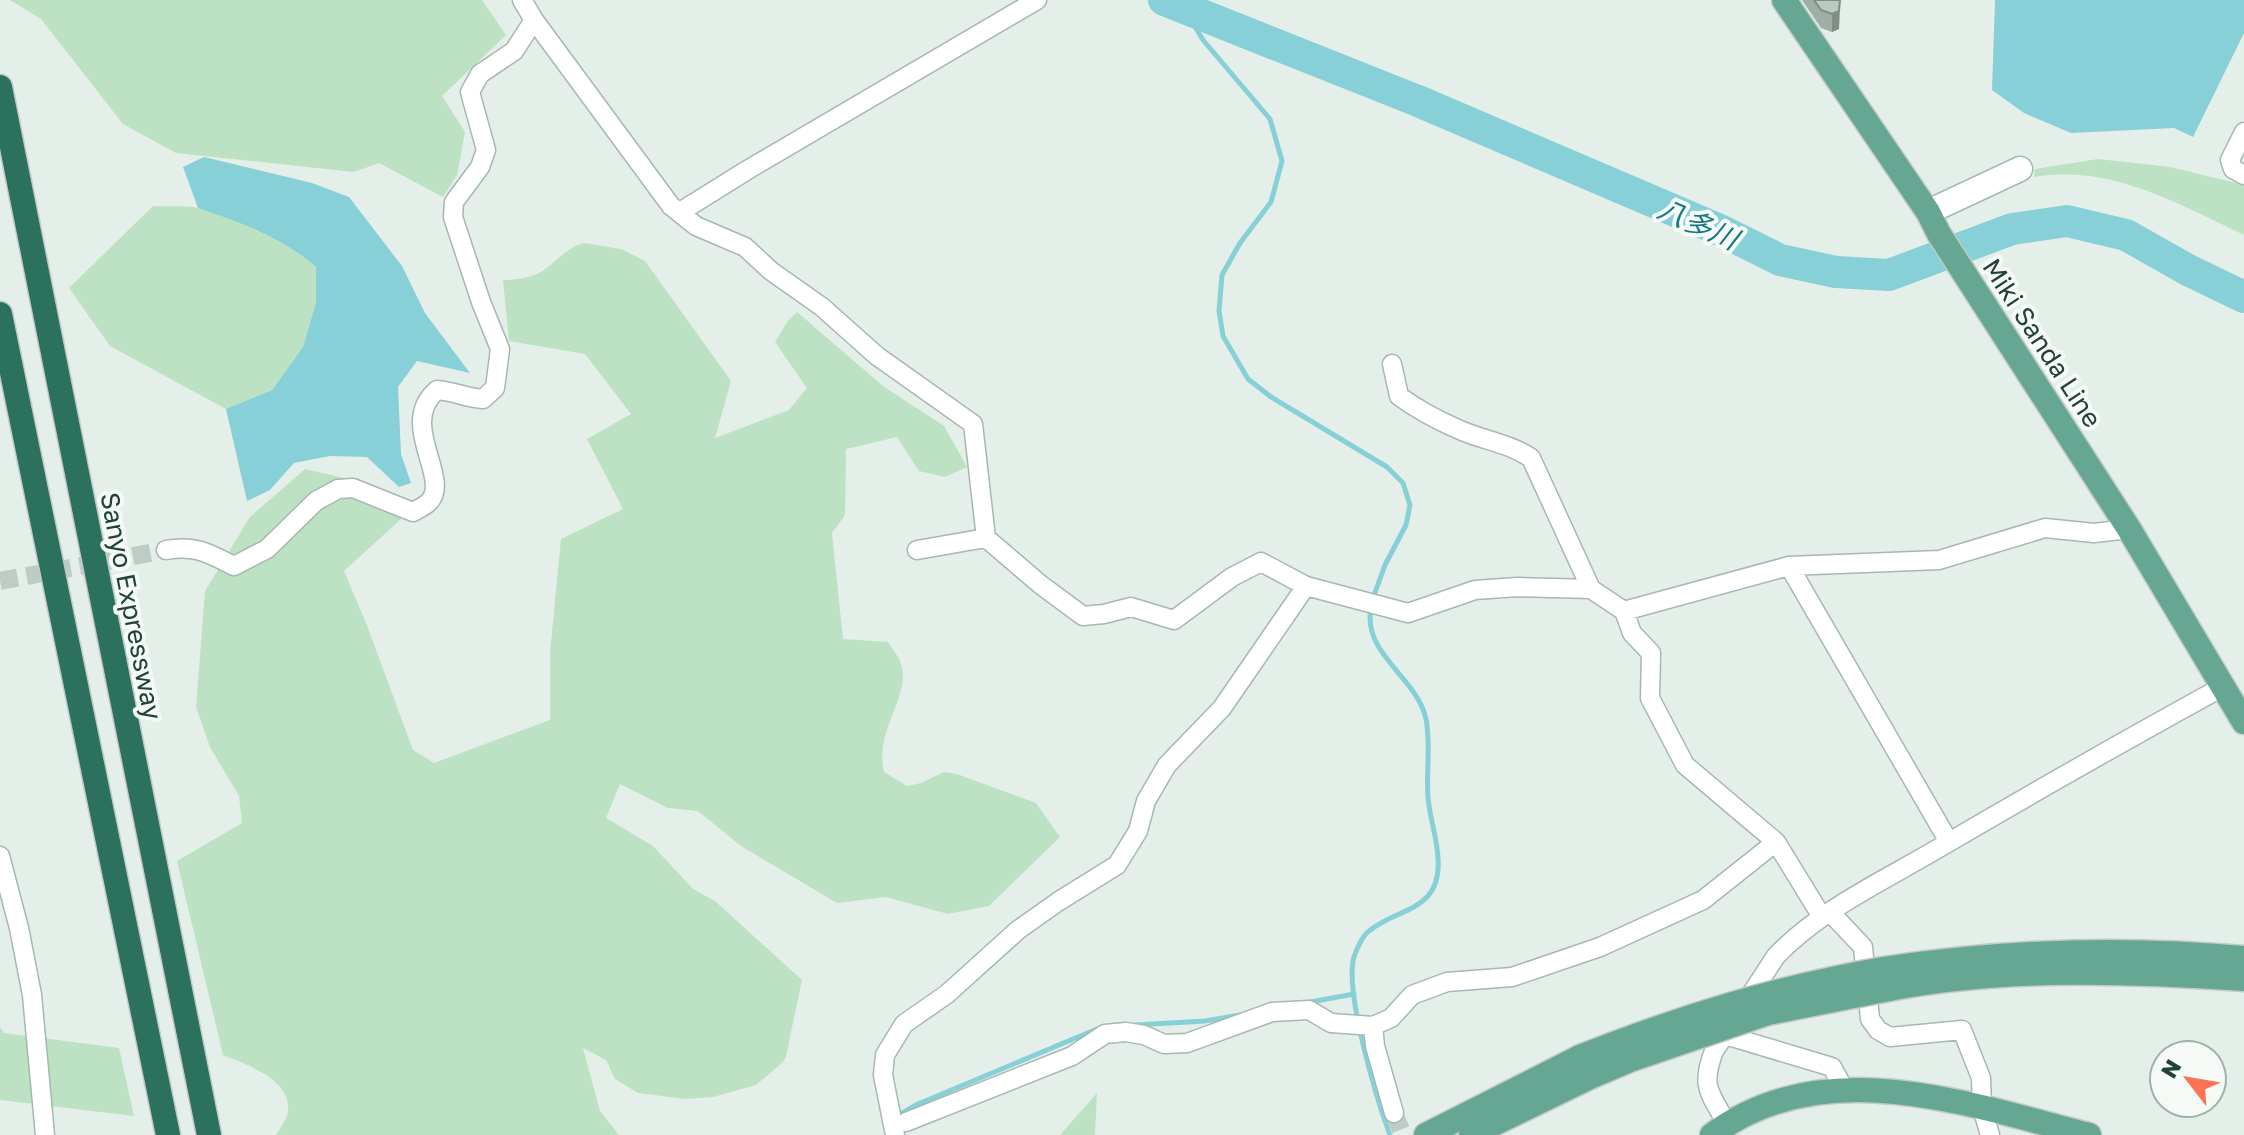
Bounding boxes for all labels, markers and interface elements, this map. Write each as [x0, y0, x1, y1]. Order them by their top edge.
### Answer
water label: 八多川 [1653, 191, 1746, 257]
street label: Miki Sanda Line [1976, 253, 2108, 433]
street label: Sanyo Expressway [94, 490, 169, 723]
north arrow [2148, 1039, 2228, 1119]
text: N [2155, 1054, 2186, 1083]

